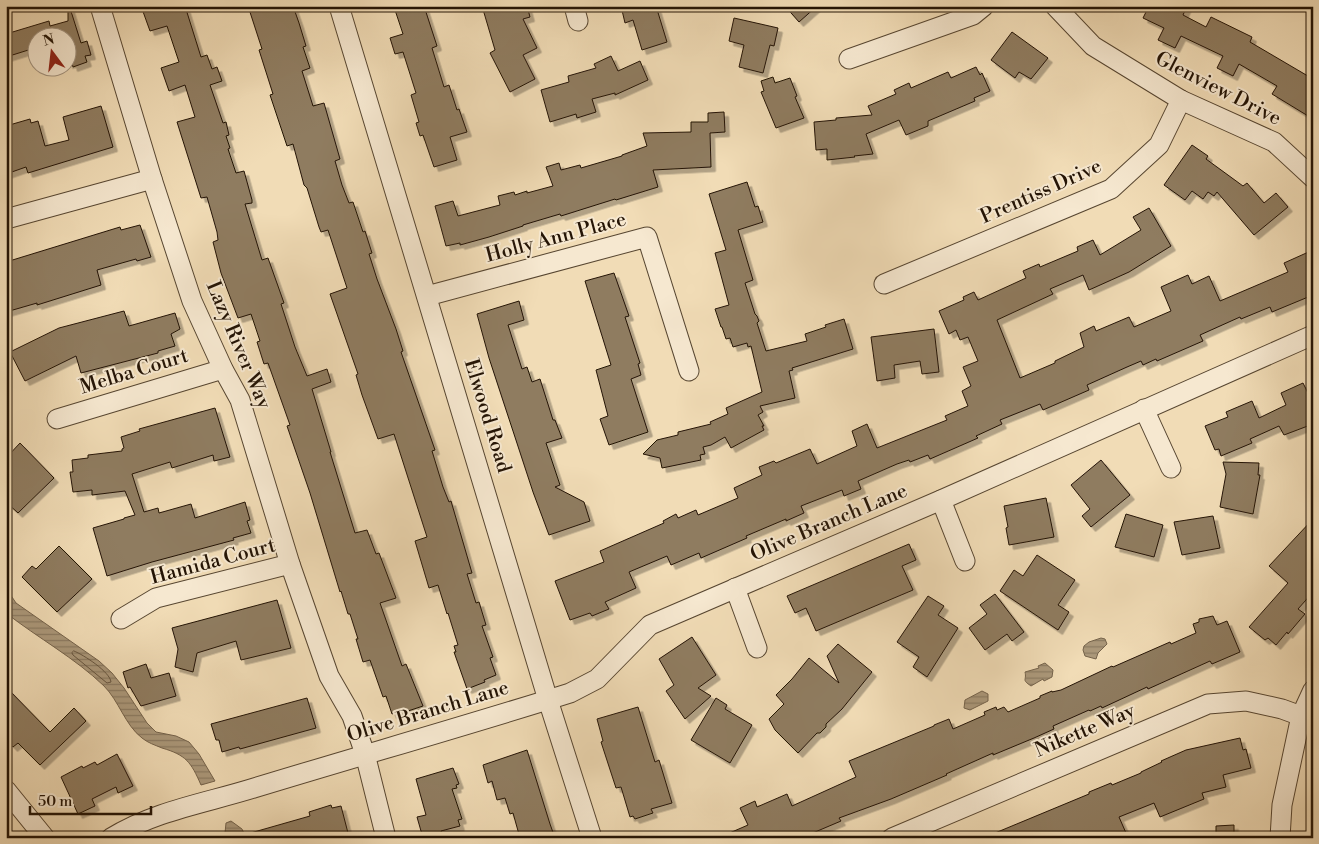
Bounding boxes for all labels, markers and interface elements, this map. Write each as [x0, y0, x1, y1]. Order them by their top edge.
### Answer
north arrow [28, 28, 78, 78]
text: N [41, 30, 57, 51]
street label: Glenview Drive [1151, 47, 1285, 131]
street label: Prentiss Drive [976, 154, 1106, 230]
street label: Holly Ann Place [483, 207, 629, 269]
street label: Lazy River Way [200, 277, 276, 413]
street label: Melba Court [77, 344, 191, 400]
street label: Elwood Road [458, 356, 516, 477]
street label: Olive Branch Lane [747, 479, 911, 567]
street label: Hamida Court [148, 533, 278, 591]
street label: Olive Branch Lane [344, 675, 512, 749]
street label: Nikette Way [1031, 699, 1139, 763]
scale bar [30, 784, 151, 816]
text: 50 m [38, 792, 72, 811]

